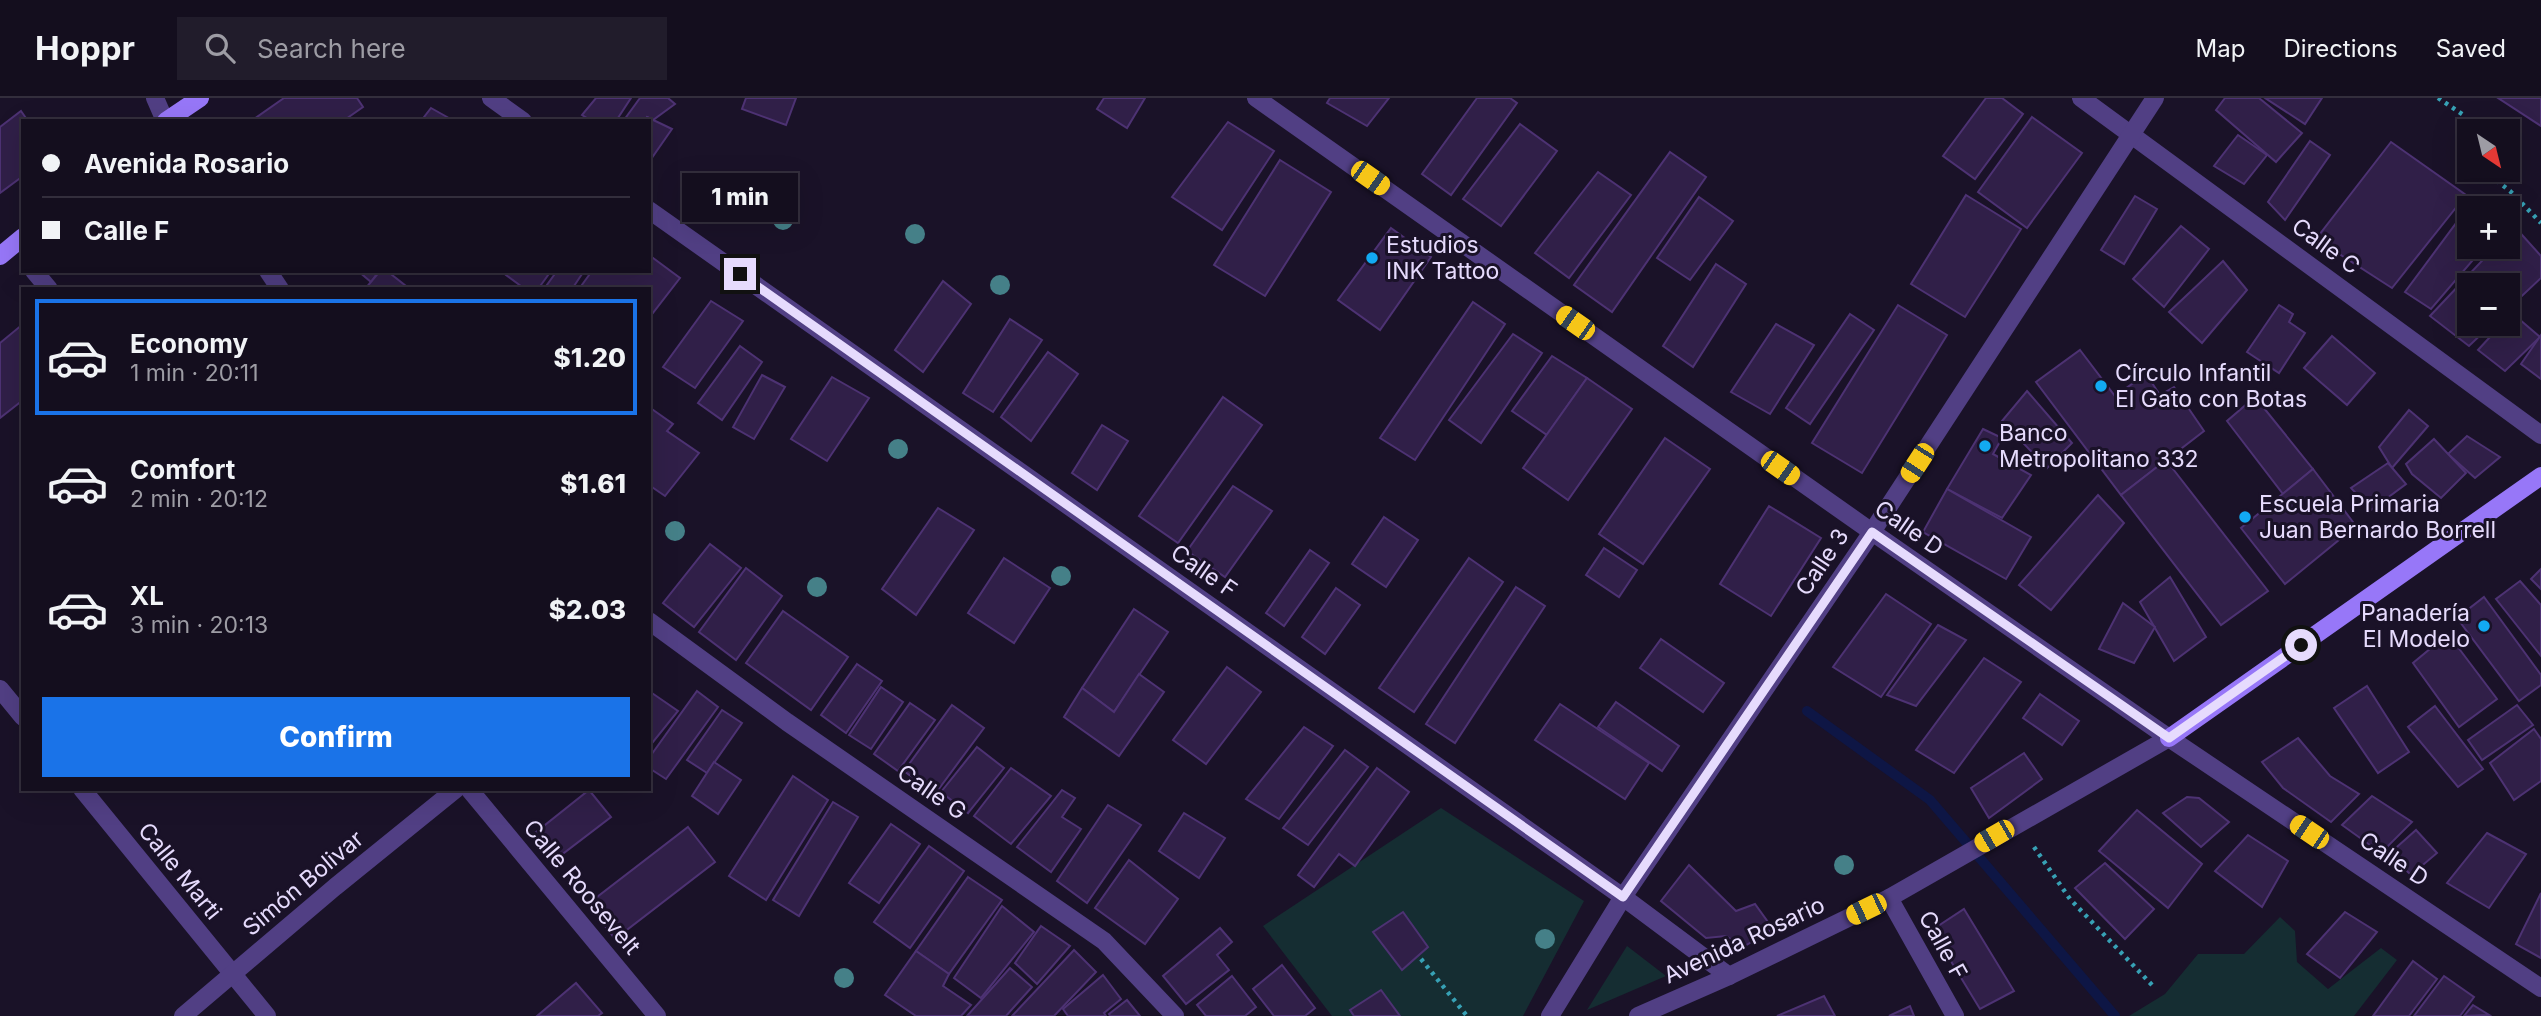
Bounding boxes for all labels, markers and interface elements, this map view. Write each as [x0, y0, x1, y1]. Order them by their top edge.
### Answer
search box [177, 17, 667, 80]
text: Hoppr [35, 28, 135, 68]
icon: search [201, 29, 239, 67]
text: Search here [257, 33, 406, 64]
text: Map [2196, 34, 2245, 63]
text: Directions [2283, 34, 2398, 63]
text: Saved [2436, 34, 2506, 63]
north arrow [2457, 119, 2520, 182]
map controls [2457, 119, 2520, 336]
text: Avenida Rosario [84, 148, 289, 179]
car [1347, 157, 1394, 199]
callout: 1 min [682, 172, 798, 222]
text: 1 min [711, 183, 769, 211]
button: + [2457, 196, 2520, 259]
street label: Calle C [2286, 212, 2366, 280]
text: Calle F [84, 215, 169, 246]
place label: Estudios INK Tattoo [1386, 231, 1499, 285]
marker: Estudios INK Tattoo [1364, 250, 1380, 266]
route end [724, 258, 756, 290]
button: − [2457, 273, 2520, 336]
car [1552, 302, 1599, 344]
icon: car [46, 326, 109, 389]
text: Economy [130, 328, 248, 359]
text: $1.20 [554, 342, 626, 373]
text: 1 min · 20:11 [130, 359, 259, 387]
place label: Círculo Infantil El Gato con Botas [2115, 359, 2307, 413]
marker: Círculo Infantil El Gato con Botas [2093, 378, 2109, 394]
place label: Banco Metropolitano 332 [1999, 419, 2199, 473]
marker: Banco Metropolitano 332 [1977, 438, 1993, 454]
car [1897, 440, 1938, 486]
car [1757, 447, 1804, 489]
icon: car [46, 452, 109, 515]
text: Comfort [130, 454, 235, 485]
text: $1.61 [560, 468, 626, 499]
text: 2 min · 20:12 [130, 485, 268, 513]
place label: Escuela Primaria Juan Bernardo Borrell [2259, 490, 2496, 544]
street label: Calle D [1869, 494, 1949, 562]
marker: Escuela Primaria Juan Bernardo Borrell [2237, 509, 2253, 525]
street label: Calle 3 [1789, 523, 1855, 601]
street label: Calle F [1166, 538, 1242, 604]
icon: car [46, 578, 109, 641]
text: XL [130, 580, 164, 611]
text: $2.03 [549, 594, 626, 625]
place label: Panadería El Modelo [2361, 599, 2470, 653]
text: 3 min · 20:13 [130, 611, 268, 639]
marker: Panadería El Modelo [2476, 618, 2492, 634]
route start [2285, 629, 2317, 661]
button: Confirm [42, 697, 630, 777]
street label: Calle G [892, 758, 972, 826]
car [2286, 812, 2333, 852]
street label: Calle Roosevelt [518, 814, 647, 960]
car [1971, 816, 2018, 856]
street label: Calle Marti [132, 817, 228, 925]
street label: Simón Bolivar [237, 824, 369, 942]
street label: Calle D [2354, 826, 2434, 892]
street label: Avenida Rosario [1659, 890, 1829, 990]
car [1843, 890, 1890, 928]
street label: Calle F [1913, 906, 1973, 984]

